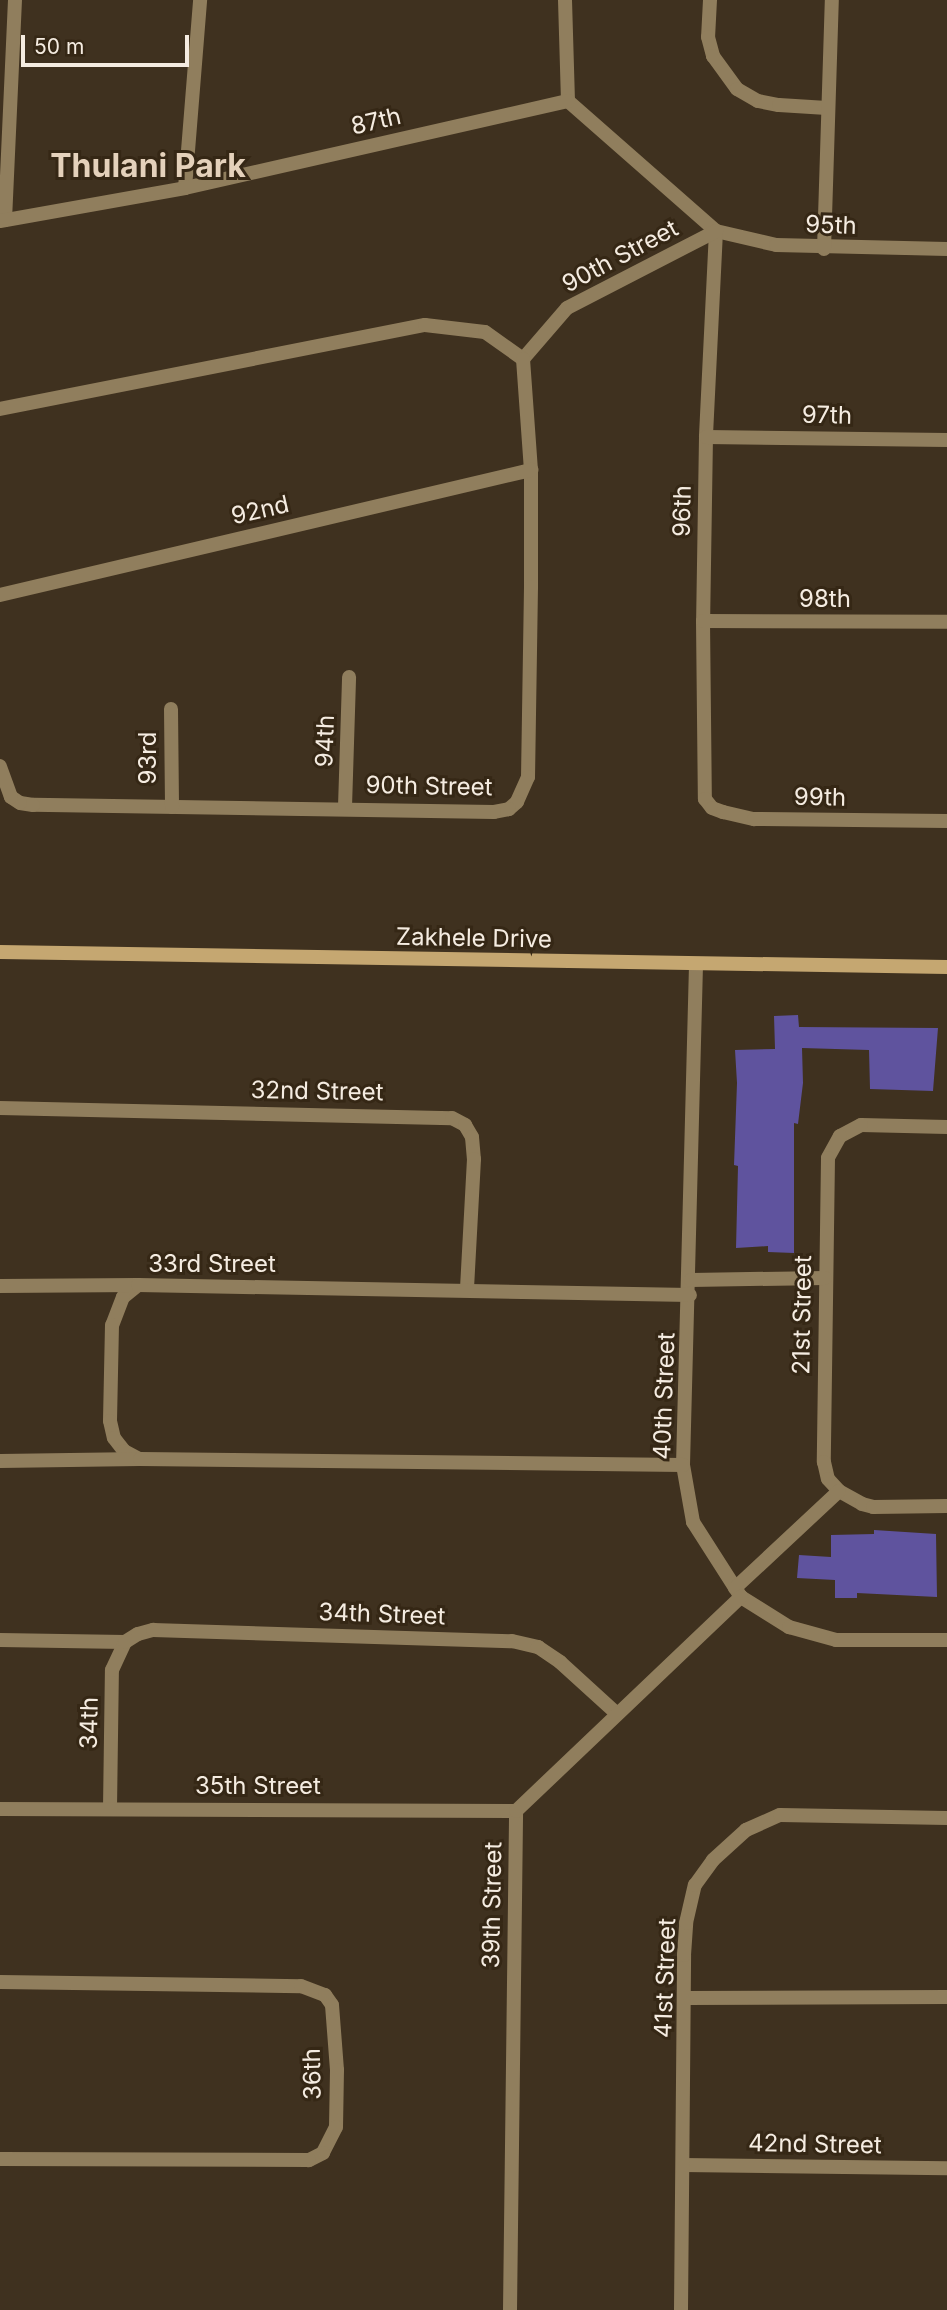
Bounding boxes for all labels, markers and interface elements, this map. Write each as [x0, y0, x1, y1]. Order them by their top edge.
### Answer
scale bar [24, 21, 192, 65]
text: 50 m [34, 34, 84, 59]
street label: 87th [348, 101, 404, 141]
district label: Thulani Park [50, 147, 246, 185]
street label: 95th [805, 210, 857, 240]
street label: 90th Street [557, 213, 683, 299]
street label: 97th [802, 400, 852, 430]
street label: 96th [667, 485, 697, 537]
street label: 92nd [228, 489, 292, 531]
street label: 98th [799, 585, 851, 613]
street label: 94th [310, 714, 340, 768]
street label: 93rd [134, 731, 162, 785]
street label: 90th Street [365, 770, 493, 802]
street label: 99th [794, 782, 846, 812]
street label: Zakhele Drive [396, 922, 552, 954]
street label: 32nd Street [250, 1075, 384, 1107]
street label: 33rd Street [148, 1250, 276, 1278]
street label: 21st Street [787, 1255, 817, 1375]
street label: 40th Street [647, 1332, 681, 1460]
street label: 34th Street [318, 1597, 446, 1631]
street label: 34th [74, 1697, 104, 1749]
street label: 35th Street [195, 1772, 321, 1800]
street label: 39th Street [476, 1841, 508, 1969]
street label: 41st Street [649, 1918, 681, 2038]
street label: 36th [297, 2048, 327, 2100]
street label: 42nd Street [748, 2128, 882, 2160]

